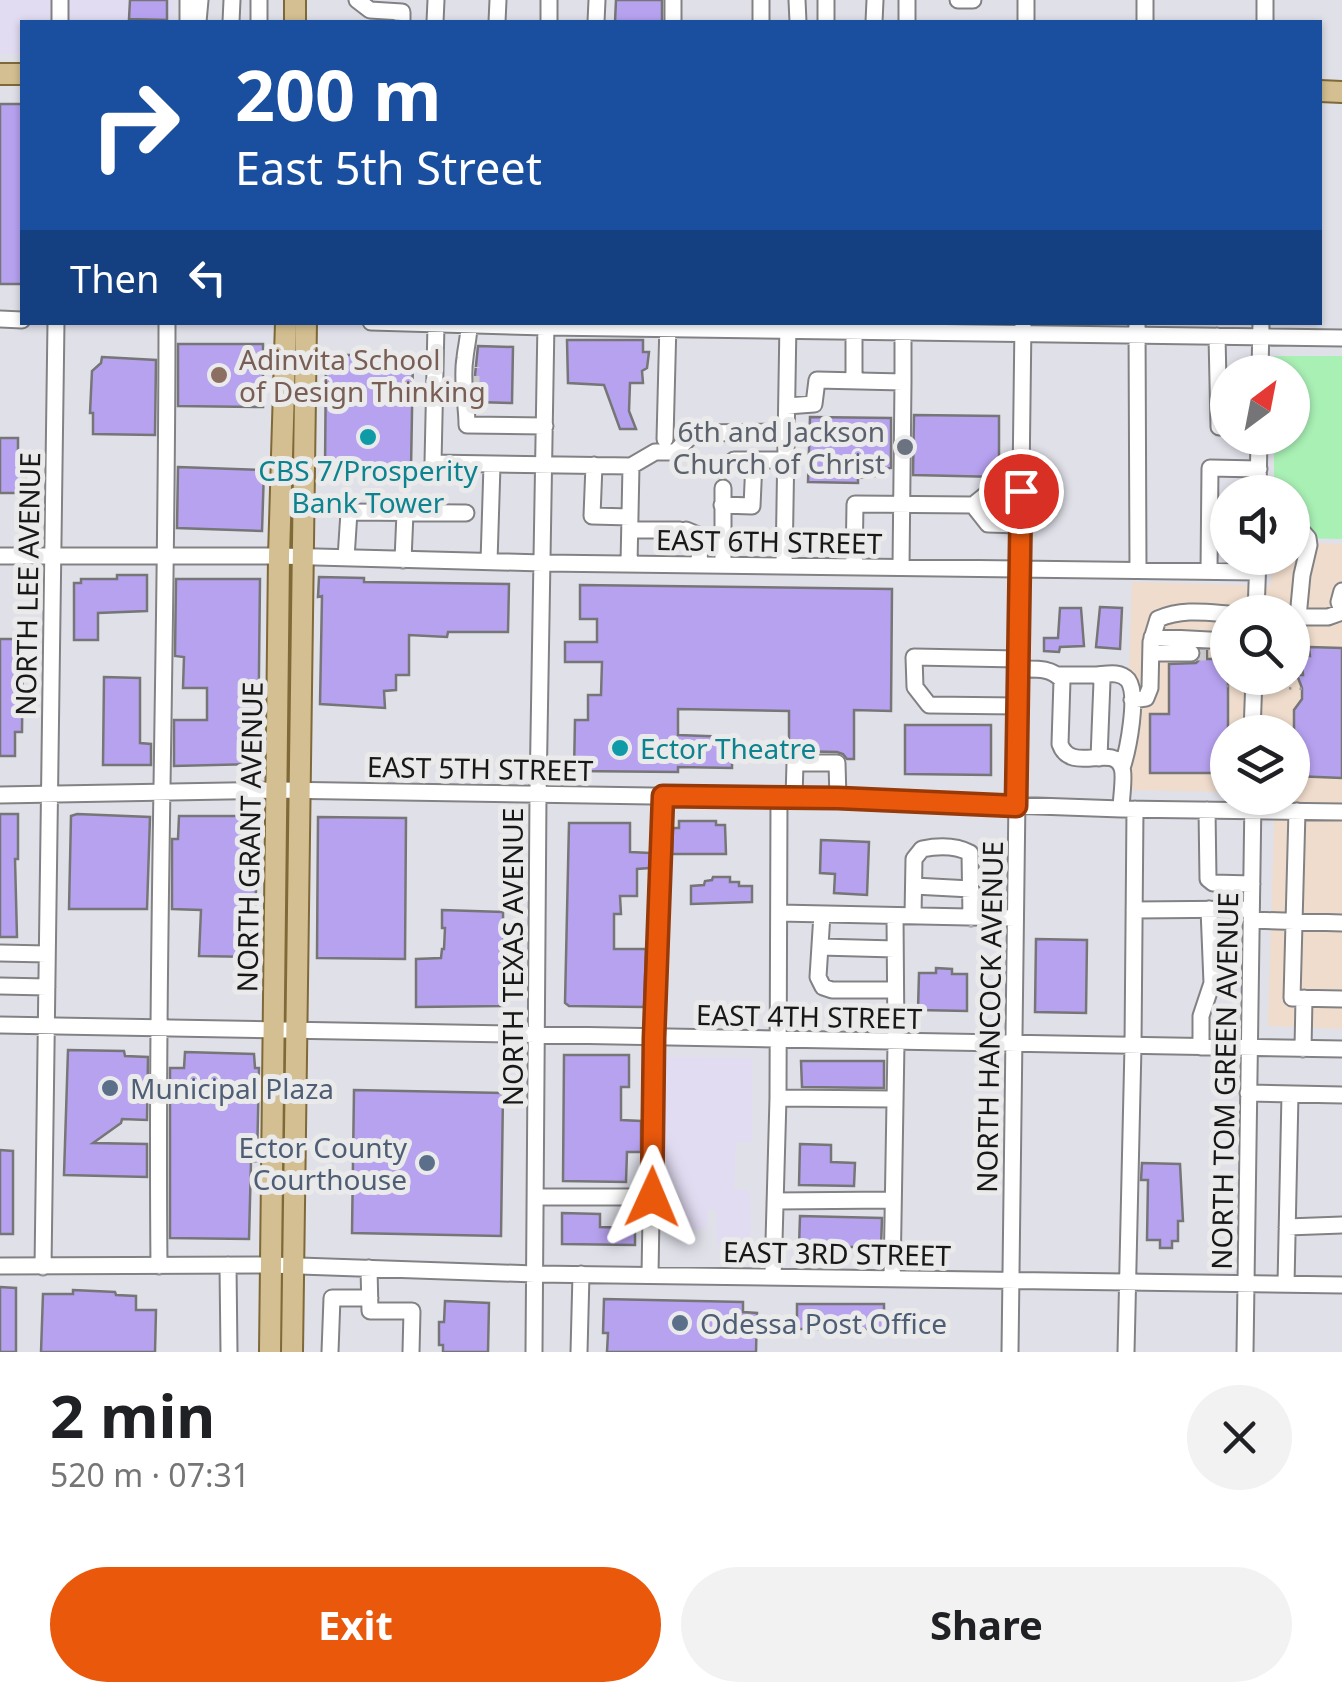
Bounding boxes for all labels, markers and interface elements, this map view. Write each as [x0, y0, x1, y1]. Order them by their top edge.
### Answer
text: 200 m [235, 46, 442, 142]
icon: right [70, 60, 200, 190]
text: East 5th Street [235, 137, 542, 198]
icon: left [180, 250, 235, 305]
text: Then [70, 252, 160, 304]
place label: Adinvita School of Design Thinking [239, 340, 486, 410]
north arrow [1210, 355, 1310, 455]
map controls [1210, 355, 1310, 815]
marker: Adinvita School of Design Thinking [208, 364, 230, 386]
place label: 6th and Jackson Church of Christ [673, 412, 885, 482]
marker: CBS 7/Prosperity Bank Tower [357, 426, 379, 448]
marker: 6th and Jackson Church of Christ [894, 436, 916, 458]
pin [979, 449, 1064, 534]
place label: CBS 7/Prosperity Bank Tower [258, 451, 478, 521]
street label: NORTH LEE AVENUE [6, 452, 48, 716]
icon: arrive [994, 464, 1049, 519]
button: sound [1210, 475, 1310, 575]
street label: EAST 6TH STREET [656, 520, 883, 562]
button: search [1210, 595, 1310, 695]
street label: NORTH GRANT AVENUE [227, 681, 271, 993]
button: layers [1210, 715, 1310, 815]
place label: Ector Theatre [640, 729, 816, 767]
marker: Ector Theatre [609, 737, 631, 759]
street label: EAST 5TH STREET [367, 747, 594, 789]
street label: NORTH TEXAS AVENUE [493, 808, 531, 1106]
street label: NORTH HANCOCK AVENUE [967, 841, 1011, 1193]
street label: NORTH TOM GREEN AVENUE [1202, 892, 1246, 1270]
street label: EAST 4TH STREET [696, 995, 923, 1037]
place label: Municipal Plaza [130, 1069, 334, 1107]
marker: Municipal Plaza [99, 1077, 121, 1099]
place label: Ector County Courthouse [238, 1128, 408, 1198]
position arrow [600, 1145, 704, 1249]
marker: Ector County Courthouse [416, 1152, 438, 1174]
street label: EAST 3RD STREET [723, 1232, 952, 1274]
place label: Odessa Post Office [700, 1304, 947, 1342]
marker: Odessa Post Office [669, 1312, 691, 1334]
text: 2 min [50, 1374, 215, 1456]
button: close [1187, 1385, 1292, 1490]
text: 520 m · 07:31 [50, 1453, 250, 1496]
button: Exit [50, 1567, 661, 1682]
button: Share [681, 1567, 1292, 1682]

